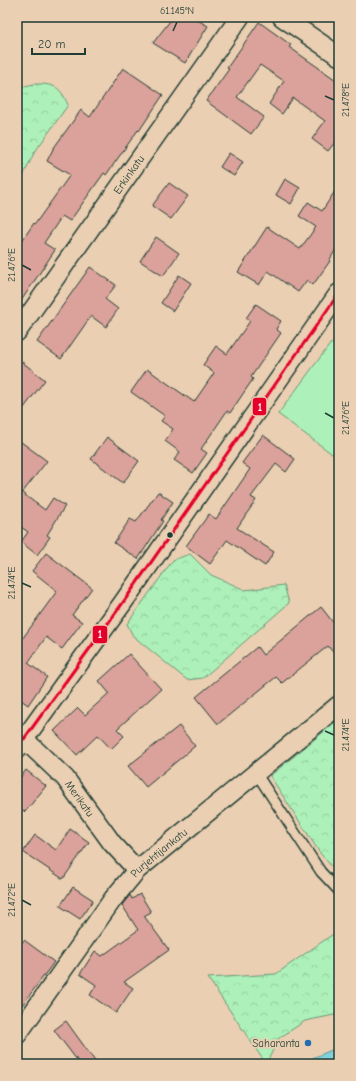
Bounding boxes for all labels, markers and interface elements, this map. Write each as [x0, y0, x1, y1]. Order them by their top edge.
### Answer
text: 61.145°N [160, 5, 194, 17]
scale bar [32, 30, 85, 56]
text: 20 m [38, 37, 66, 51]
text: 21.478°E [340, 83, 352, 117]
street label: Erkinkatu [111, 153, 147, 197]
text: 21.476°E [6, 248, 18, 282]
line badge: 1 [252, 397, 267, 416]
text: 1 [258, 401, 262, 414]
text: 21.476°E [340, 401, 352, 435]
unlabelled marker [165, 530, 175, 540]
text: 21.474°E [6, 567, 18, 599]
line badge: 1 [92, 625, 108, 644]
text: 1 [98, 628, 102, 641]
text: 21.474°E [340, 719, 352, 751]
street label: Merikatu [62, 778, 97, 819]
street label: Purjehtijankatu [128, 826, 190, 880]
text: 21.472°E [6, 883, 18, 917]
place label: Saharanta [252, 1037, 300, 1050]
marker: Saharanta [303, 1038, 313, 1048]

